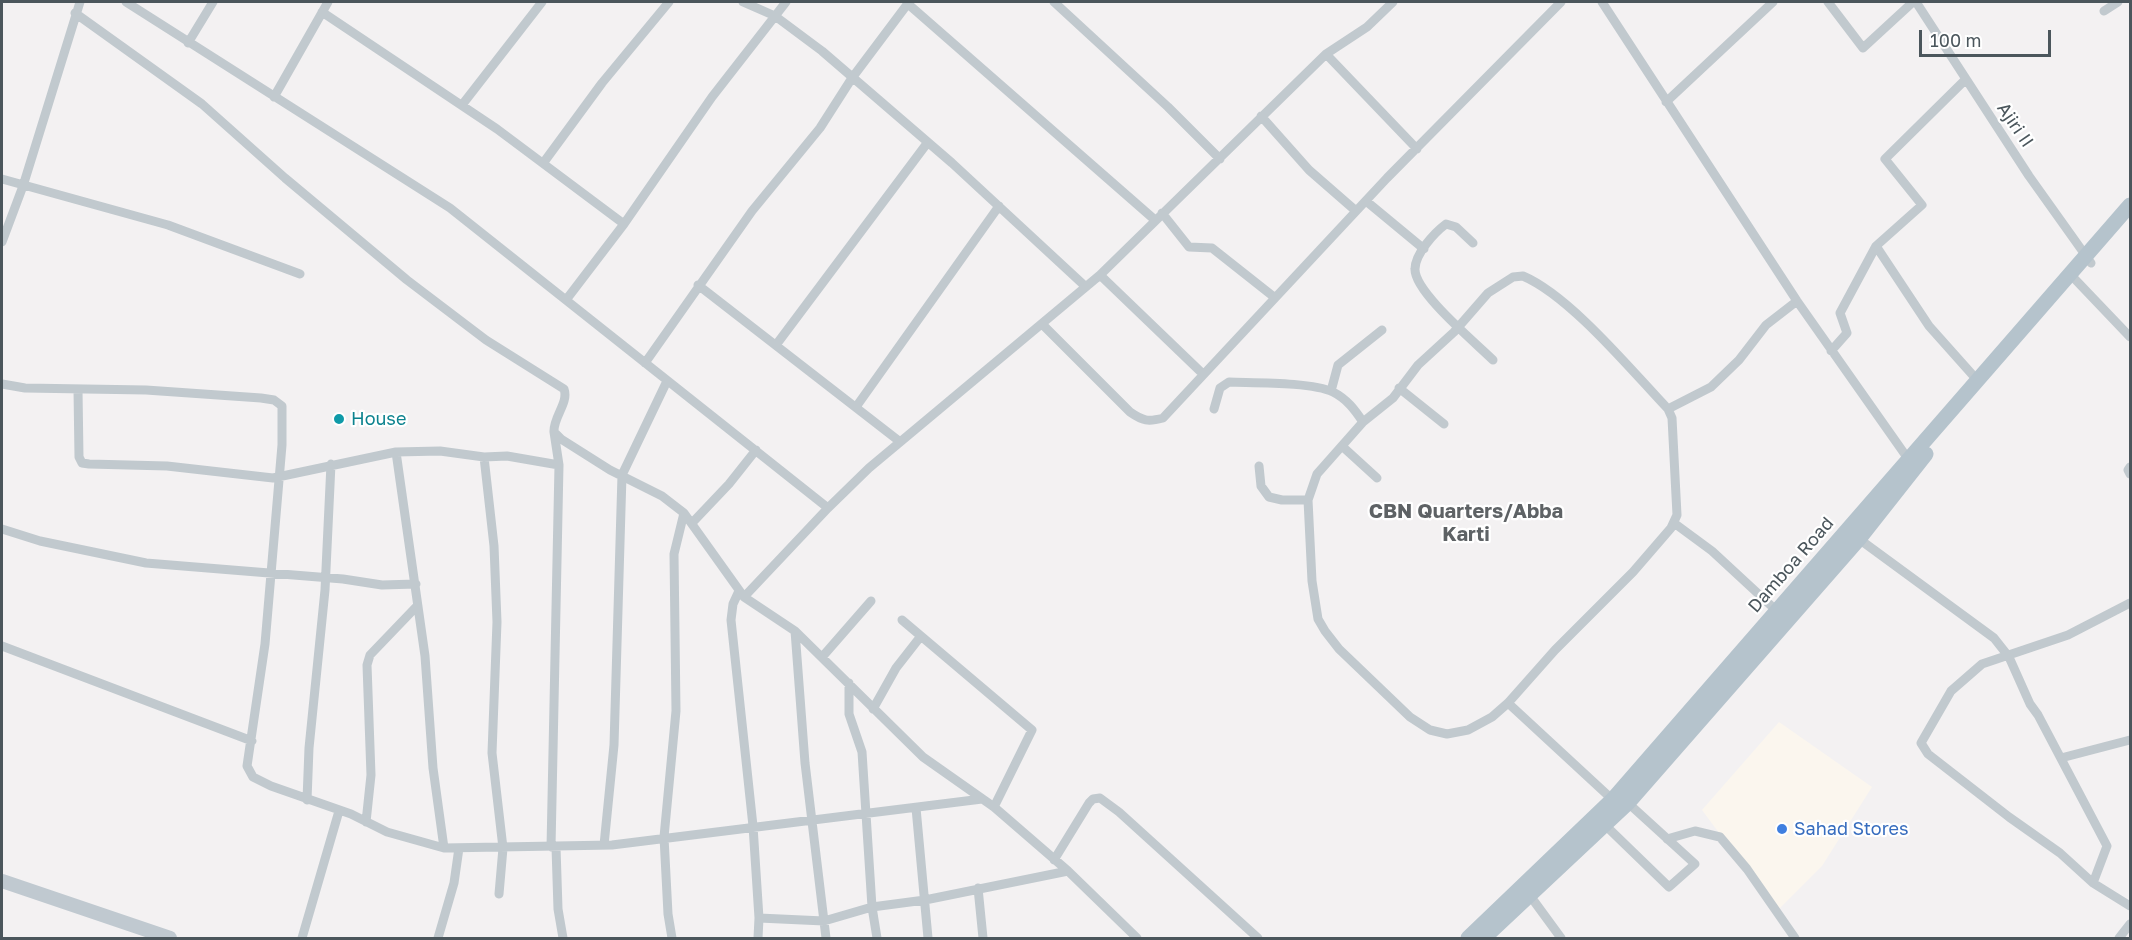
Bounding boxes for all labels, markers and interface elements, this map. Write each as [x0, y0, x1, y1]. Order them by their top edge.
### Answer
scale bar [1922, 18, 2054, 56]
text: 100 m [1930, 29, 1981, 51]
street label: Ajiri II [1992, 99, 2038, 151]
place label: House [351, 408, 406, 430]
marker: House [332, 412, 346, 426]
district label: CBN Quarters/Abba Karti [1369, 500, 1563, 547]
street label: Damboa Road [1744, 513, 1838, 617]
place label: Sahad Stores [1794, 818, 1908, 840]
marker: Sahad Stores [1775, 822, 1789, 836]

